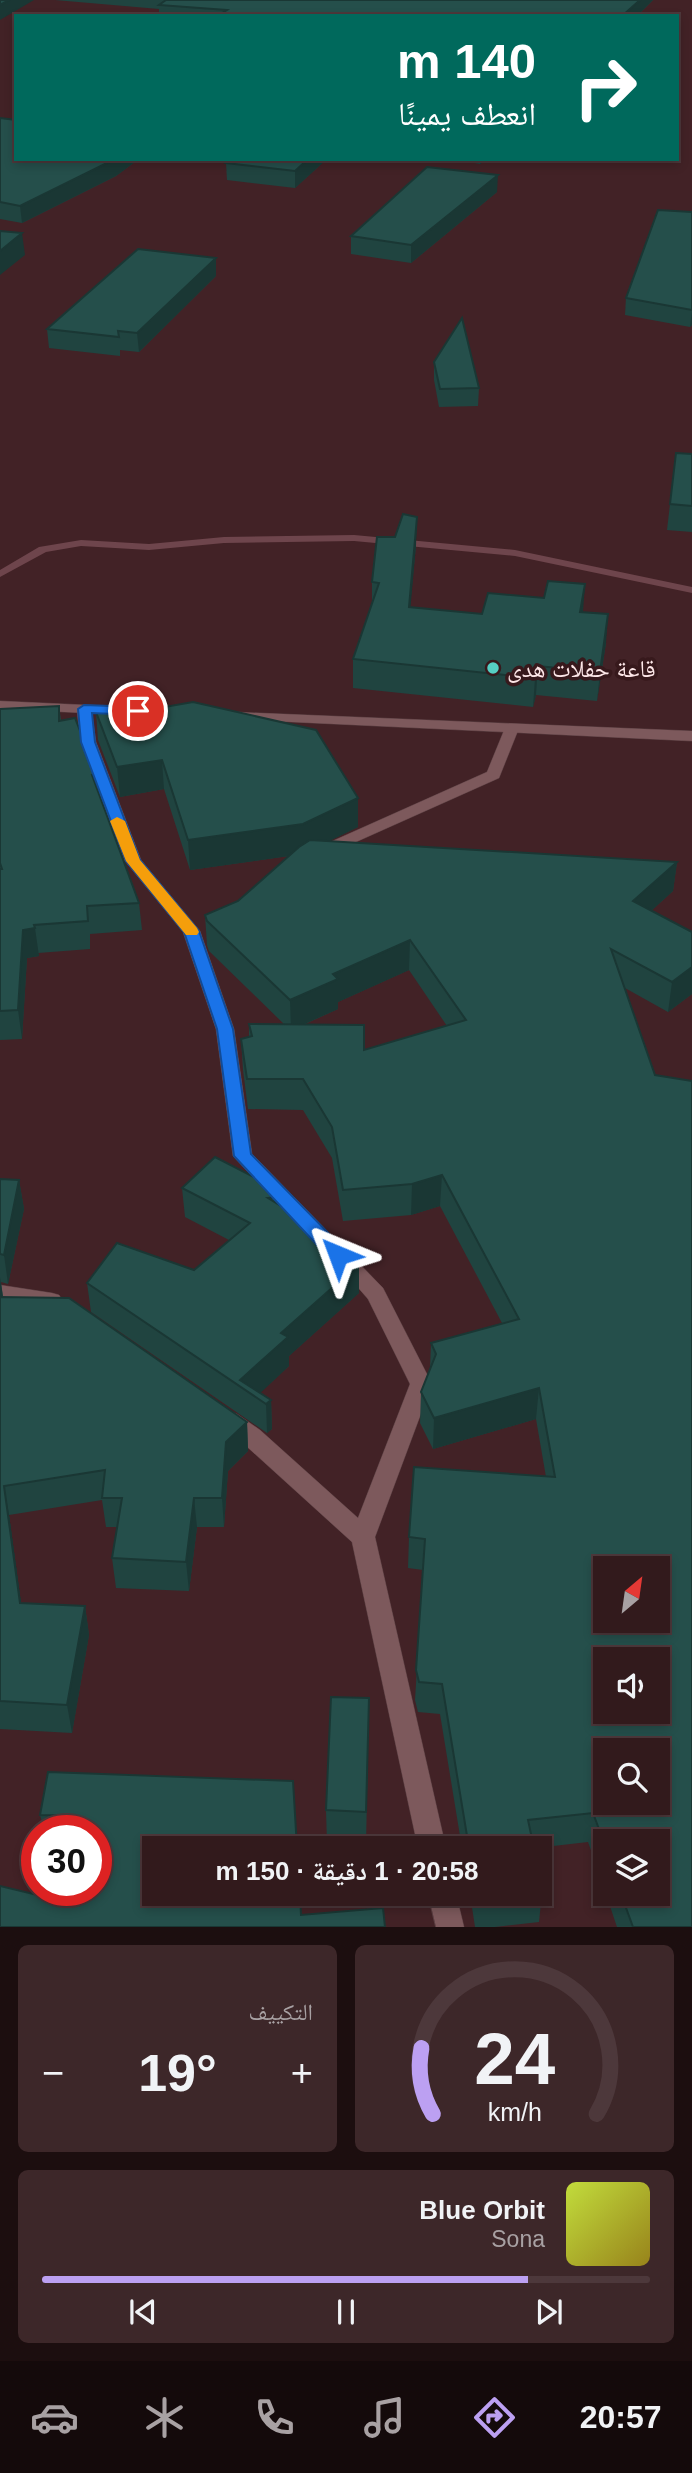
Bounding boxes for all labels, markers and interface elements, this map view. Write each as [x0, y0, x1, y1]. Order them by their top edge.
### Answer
text: 140 m [397, 34, 536, 88]
icon: right [560, 42, 651, 133]
text: انعطف يمينًا [398, 96, 536, 132]
place label: قاعة حفلات هدى [507, 655, 656, 683]
marker: قاعة حفلات هدى [485, 660, 501, 676]
pin [108, 681, 168, 741]
icon: arrive [119, 692, 157, 730]
position arrow [301, 1218, 375, 1292]
north arrow [593, 1556, 670, 1633]
map controls [593, 1556, 670, 1906]
button: sound [593, 1647, 670, 1724]
button: search [593, 1738, 670, 1815]
speed limit sign: 30 [21, 1815, 112, 1906]
button: layers [593, 1829, 670, 1906]
text: 20:58 · 1 دقيقة · 150 m [216, 1856, 478, 1886]
text: التكييف [248, 1999, 313, 2025]
text: 24 [474, 2019, 555, 2100]
text: 19° [138, 2044, 217, 2102]
text: − [42, 2052, 64, 2094]
text: + [291, 2052, 313, 2094]
text: km/h [487, 2098, 542, 2126]
text: Blue Orbit [419, 2195, 545, 2225]
text: Sona [491, 2226, 545, 2252]
icon: previous [124, 2293, 162, 2331]
icon: pause [327, 2293, 365, 2331]
icon: next [530, 2293, 568, 2331]
icon: car [30, 2393, 79, 2442]
icon: climate [140, 2393, 189, 2442]
icon: phone [250, 2393, 299, 2442]
icon: music [360, 2393, 409, 2442]
icon: directions [470, 2393, 519, 2442]
text: 20:57 [580, 2399, 662, 2435]

